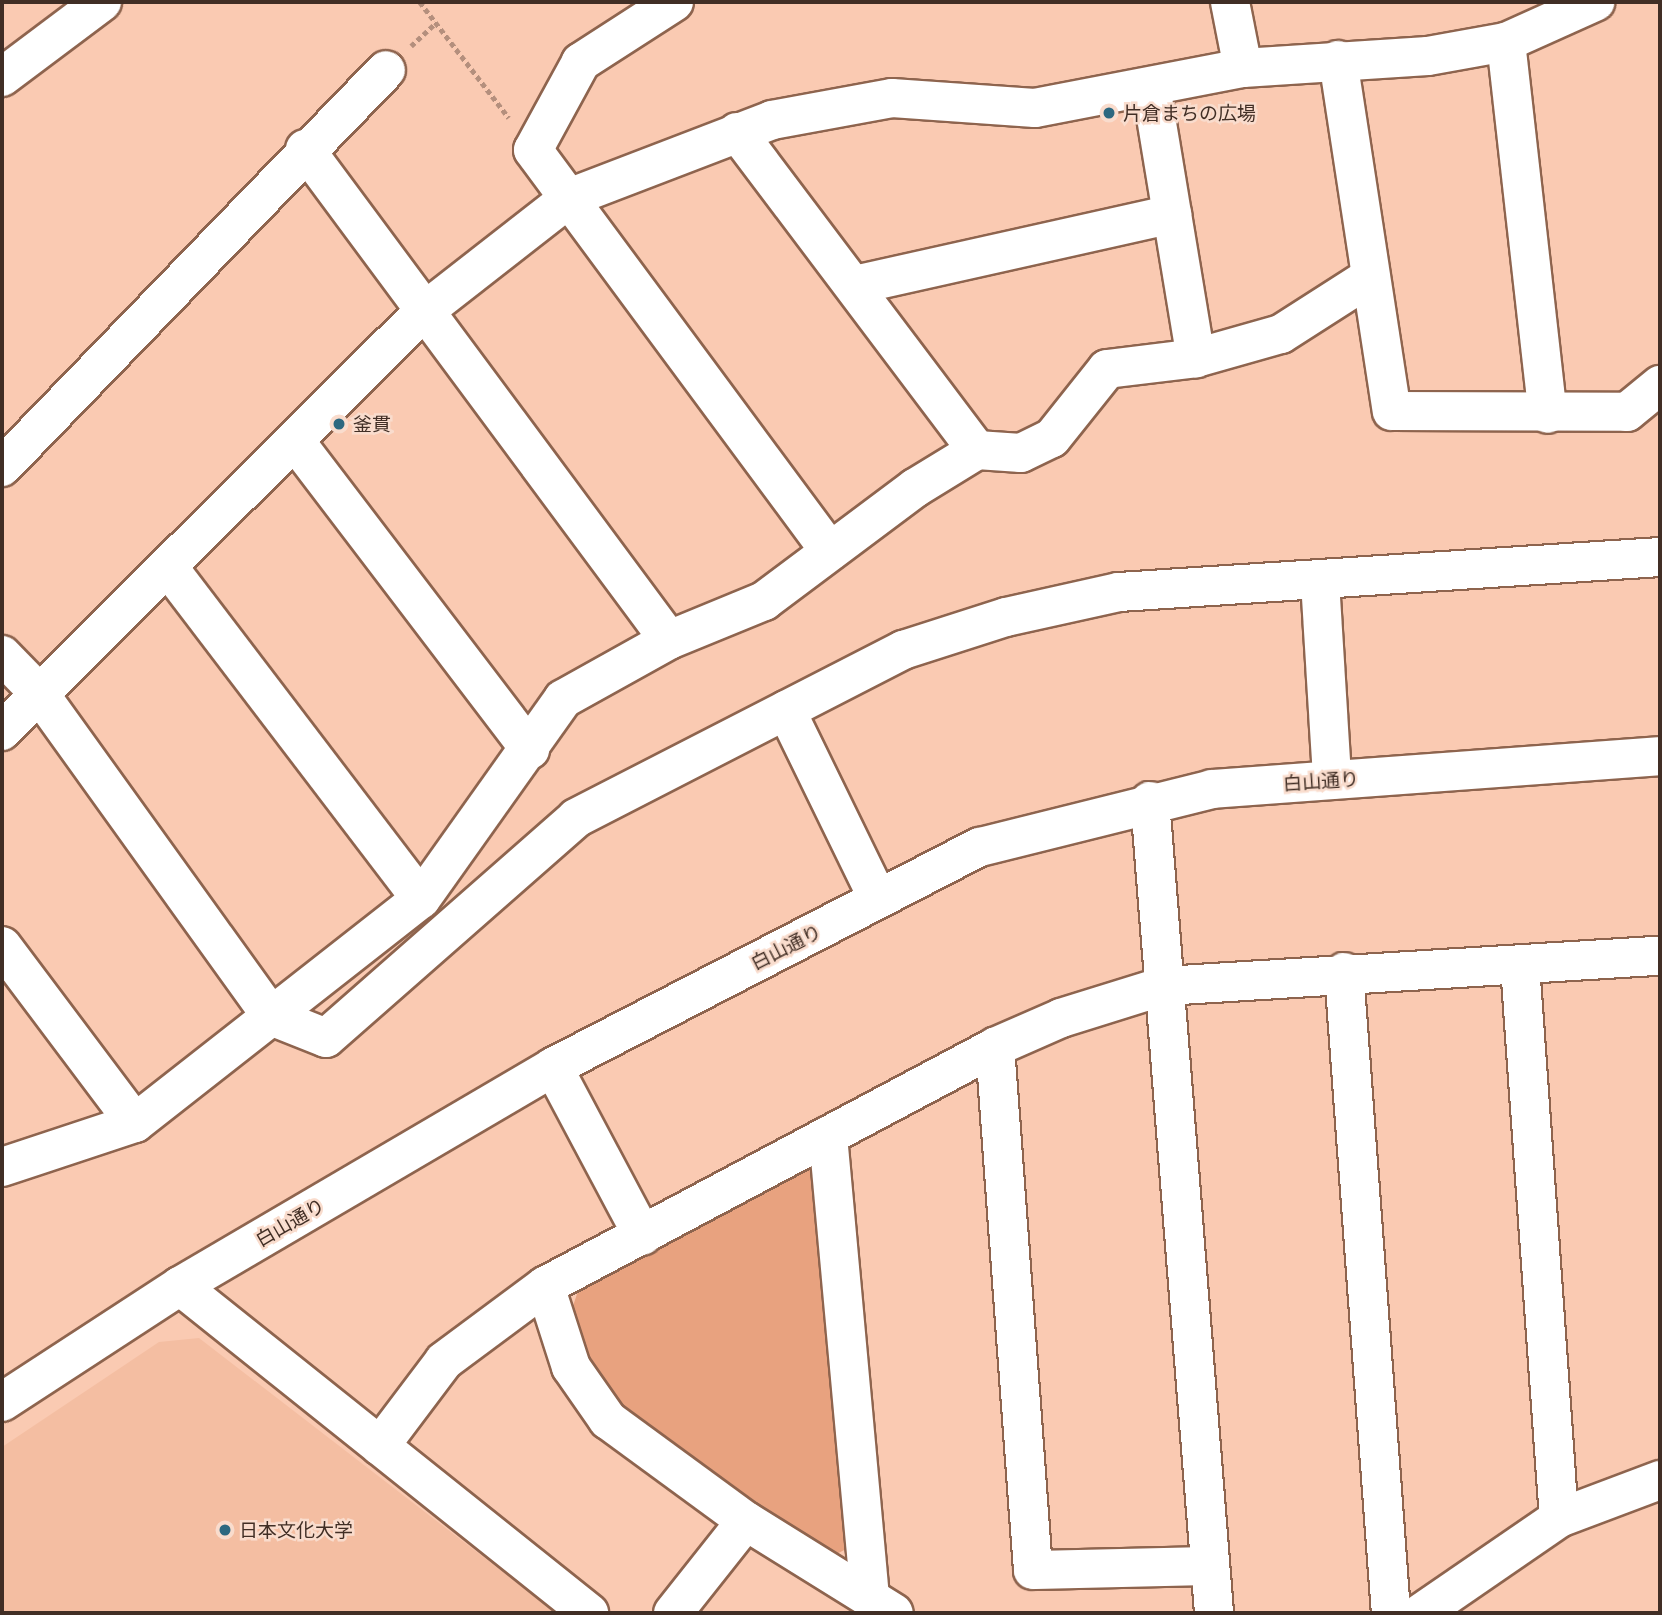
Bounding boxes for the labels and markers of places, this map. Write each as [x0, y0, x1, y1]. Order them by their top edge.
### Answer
place label: 片倉まちの広場 [1123, 102, 1256, 124]
marker: 片倉まちの広場 [1101, 105, 1117, 121]
place label: 釜貫 [353, 413, 391, 435]
marker: 釜貫 [331, 416, 347, 432]
place label: 日本文化大学 [239, 1519, 353, 1541]
marker: 日本文化大学 [217, 1522, 233, 1538]

